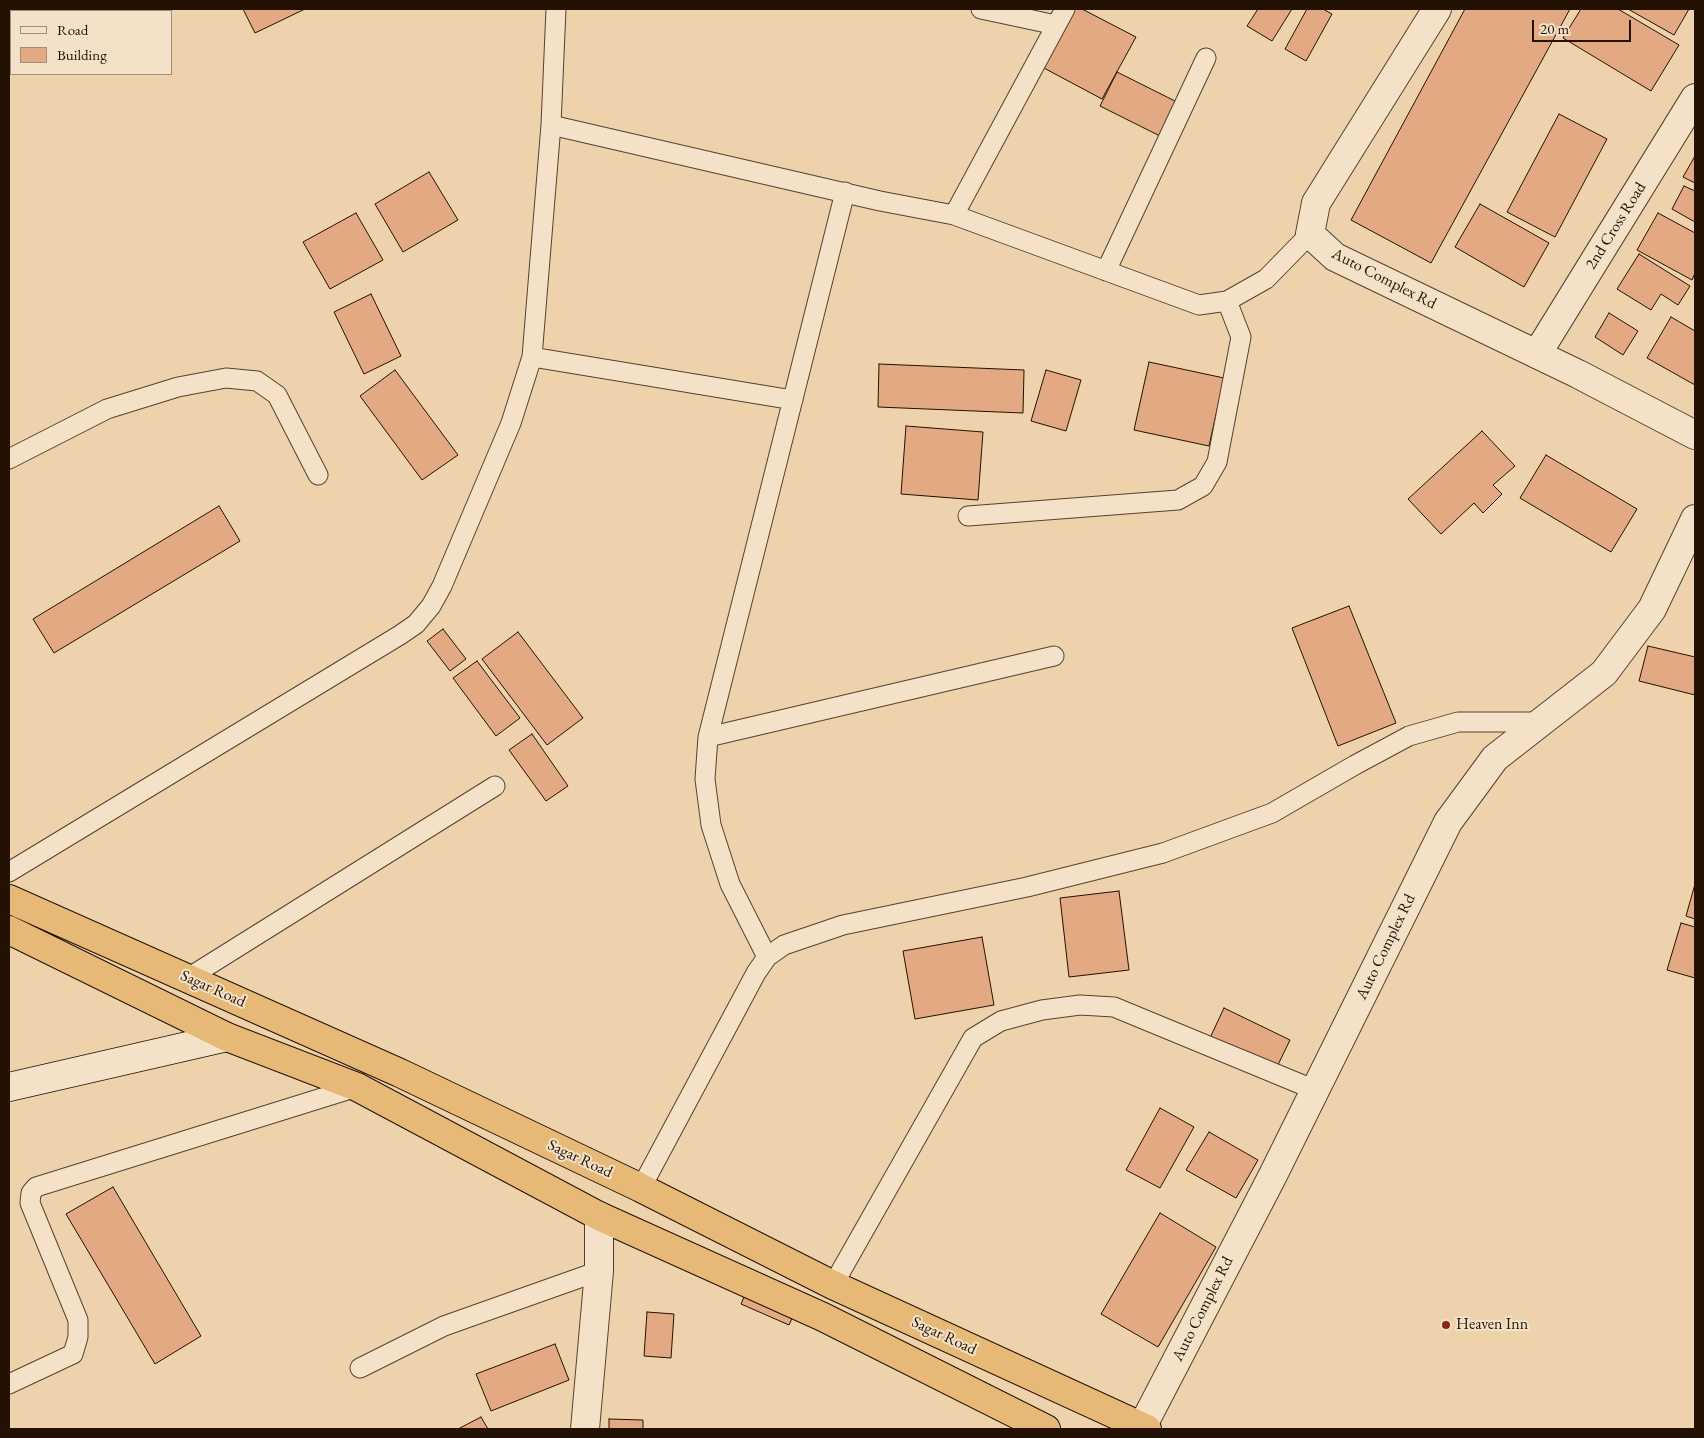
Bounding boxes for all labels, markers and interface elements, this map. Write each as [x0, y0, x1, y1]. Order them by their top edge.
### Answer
legend [10, 10, 172, 75]
scale bar [1534, 10, 1633, 42]
text: 20 m [1540, 19, 1569, 38]
text: Road [57, 20, 88, 39]
text: Building [57, 45, 107, 64]
street label: 2nd Cross Road [1582, 179, 1650, 273]
street label: Auto Complex Rd [1328, 244, 1440, 314]
street label: Auto Complex Rd [1352, 891, 1420, 1003]
street label: Sagar Road [177, 966, 249, 1012]
street label: Sagar Road [545, 1136, 615, 1182]
street label: Auto Complex Rd [1168, 1253, 1238, 1365]
street label: Sagar Road [909, 1313, 979, 1359]
place label: Heaven Inn [1456, 1315, 1528, 1335]
marker: Heaven Inn [1440, 1319, 1452, 1331]

